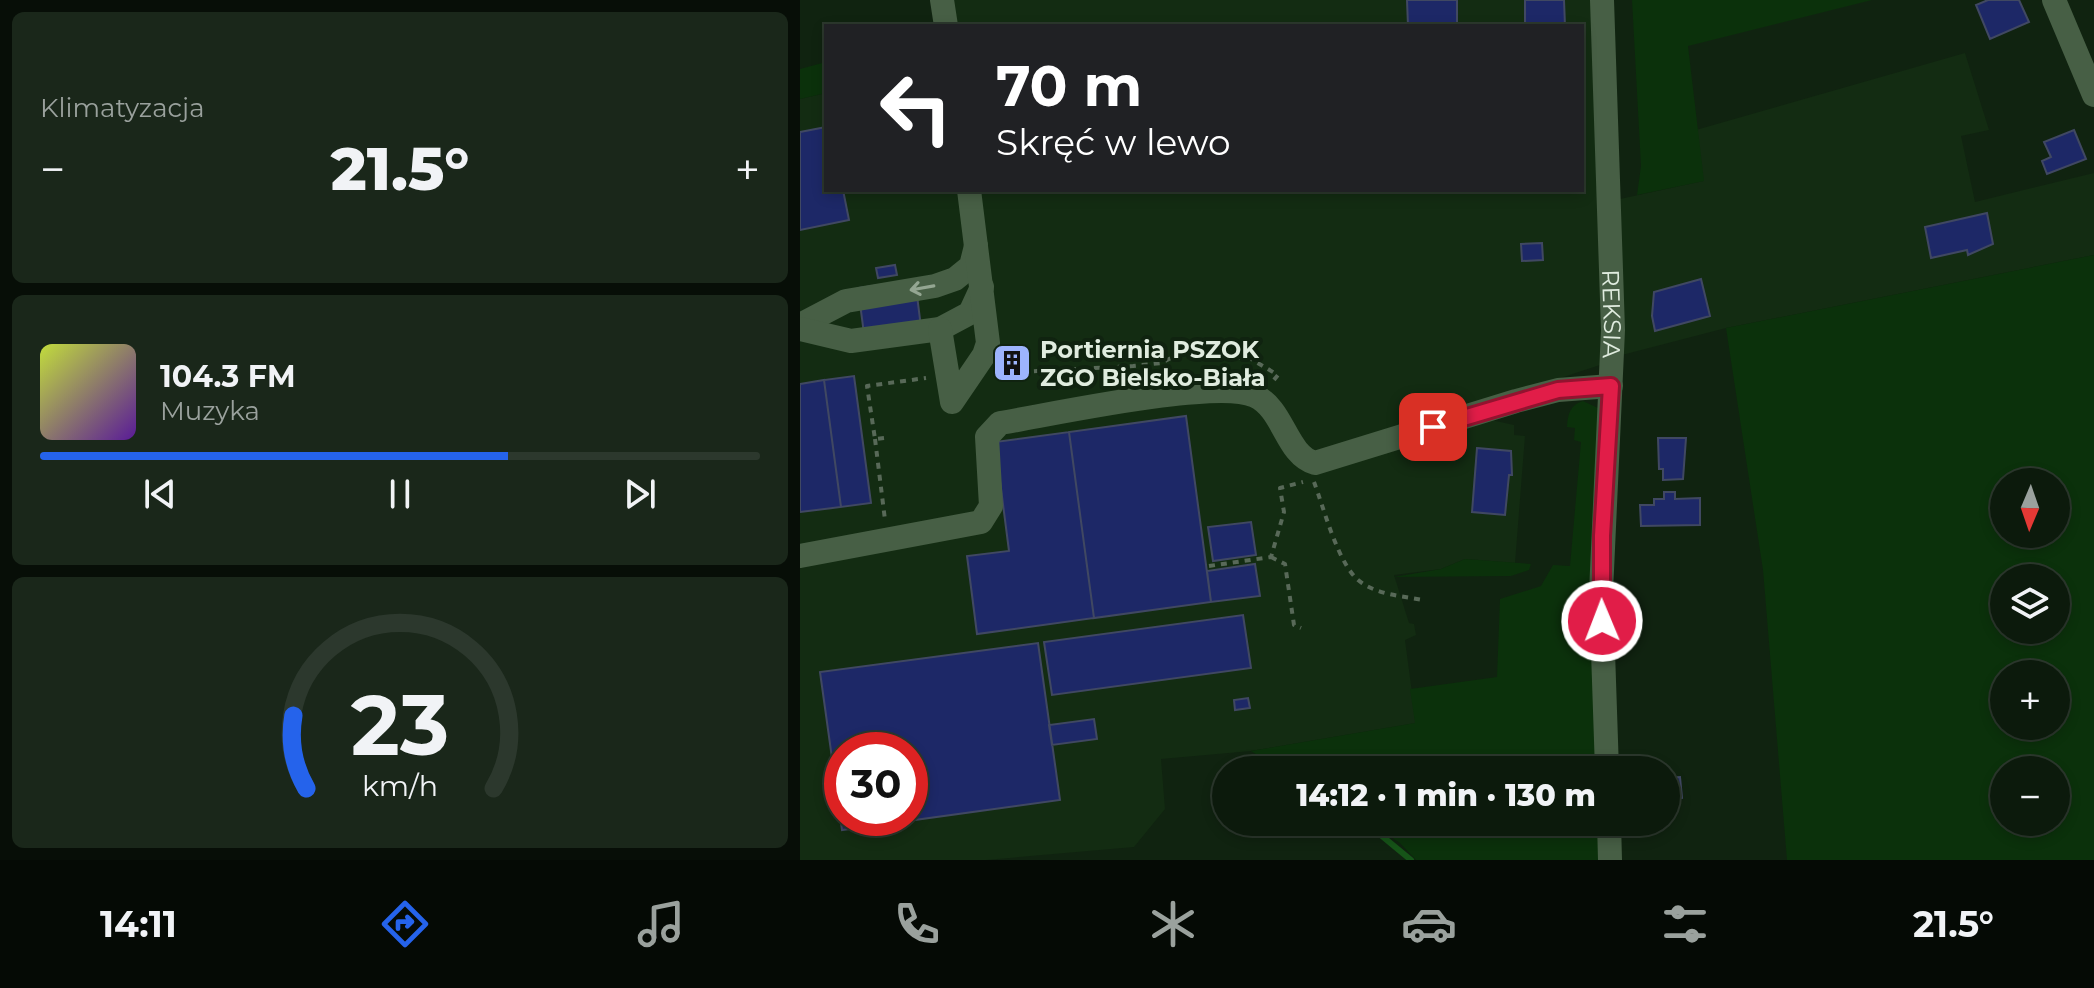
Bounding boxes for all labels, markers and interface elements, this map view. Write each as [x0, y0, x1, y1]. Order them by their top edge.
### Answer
text: 70 m [996, 52, 1142, 120]
icon: left [864, 56, 968, 160]
text: Klimatyzacja [40, 92, 205, 124]
text: Skręć w lewo [996, 120, 1231, 164]
text: 21.5° [331, 132, 469, 205]
text: − [40, 142, 65, 196]
text: + [735, 142, 760, 196]
street label: REKSIA [1596, 269, 1628, 360]
one-way arrow [910, 282, 936, 297]
place label: Portiernia PSZOK ZGO Bielsko-Biała [1040, 335, 1266, 392]
building icon: Portiernia PSZOK ZGO Bielsko-Biała [991, 342, 1033, 384]
text: 104.3 FM [160, 358, 296, 395]
pin [1399, 393, 1467, 461]
text: Muzyka [160, 395, 260, 427]
icon: arrive [1411, 405, 1455, 449]
north arrow [1990, 468, 2070, 548]
map controls [1990, 468, 2070, 836]
icon: previous [138, 472, 182, 516]
icon: pause [378, 472, 422, 516]
icon: next [618, 472, 662, 516]
button: layers [1990, 564, 2070, 644]
position arrow [1560, 579, 1644, 663]
button: + [1990, 660, 2070, 740]
text: 23 [351, 673, 449, 775]
speed limit sign: 30 [824, 732, 928, 836]
button: − [1990, 756, 2070, 836]
text: km/h [362, 768, 438, 803]
text: 14:12 · 1 min · 130 m [1296, 777, 1596, 814]
icon: directions [377, 896, 433, 952]
icon: music [633, 896, 689, 952]
icon: phone [889, 896, 945, 952]
icon: climate [1145, 896, 1201, 952]
icon: car [1401, 896, 1457, 952]
icon: filters [1657, 896, 1713, 952]
text: 14:11 [100, 902, 177, 946]
text: 21.5° [1913, 902, 1994, 946]

